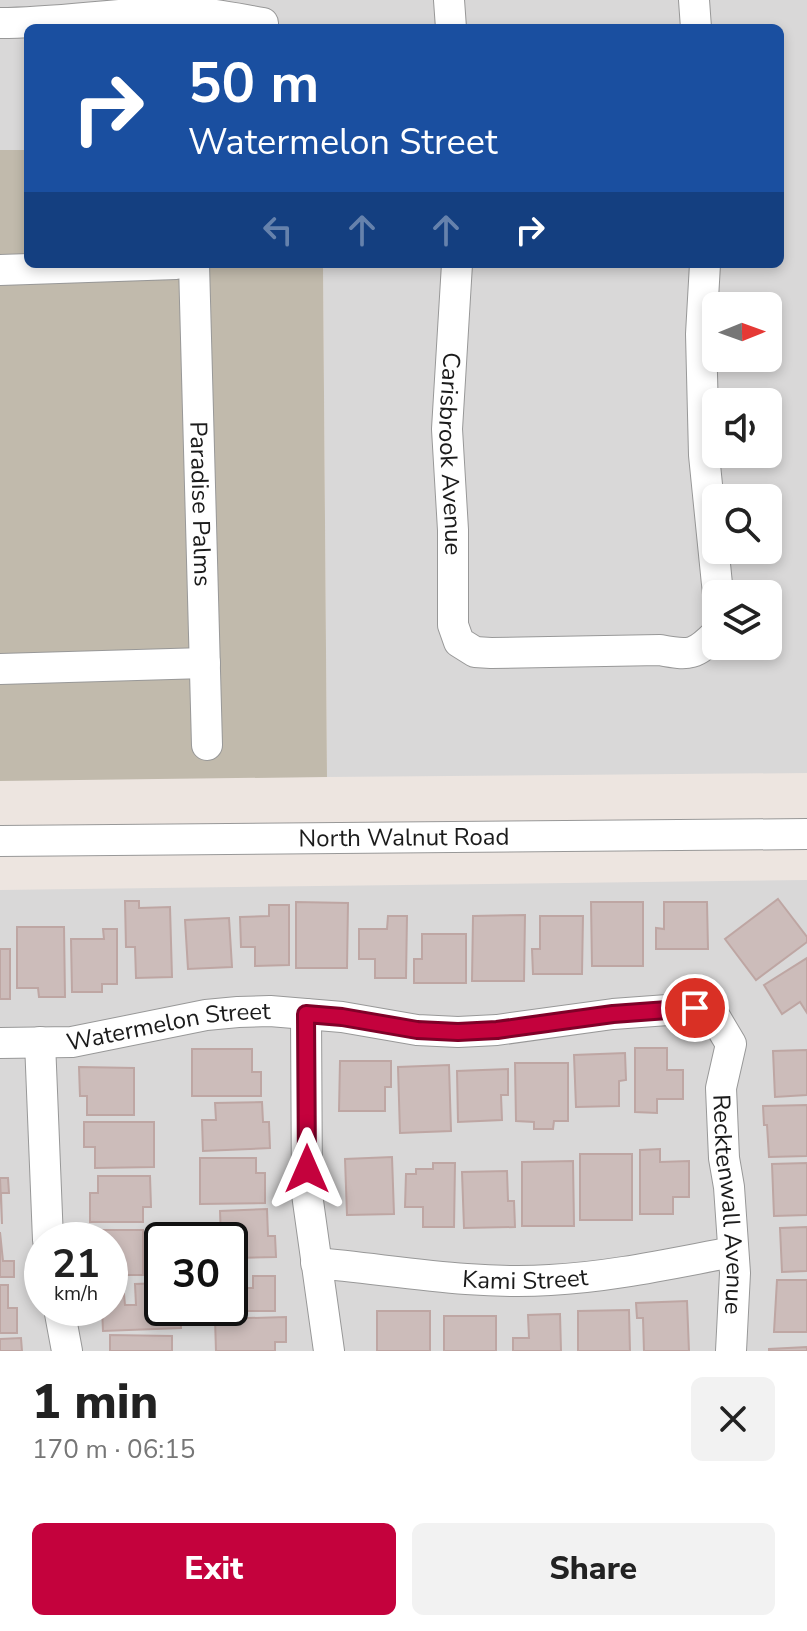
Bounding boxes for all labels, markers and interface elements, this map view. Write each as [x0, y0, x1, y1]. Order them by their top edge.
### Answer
text: 50 m [188, 45, 319, 122]
icon: right [56, 56, 160, 160]
text: Watermelon Street [188, 118, 498, 167]
icon: left [256, 208, 300, 252]
icon: ahead [340, 208, 384, 252]
icon: ahead [424, 208, 468, 252]
icon: right [508, 208, 552, 252]
north arrow [702, 292, 782, 372]
map controls [702, 292, 782, 660]
street label: Carisbrook Avenue [431, 351, 469, 555]
button: sound [702, 388, 782, 468]
street label: Paradise Palms [182, 421, 219, 587]
button: search [702, 484, 782, 564]
button: layers [702, 580, 782, 660]
street label: North Walnut Road [298, 821, 510, 854]
pin [661, 974, 729, 1042]
icon: arrive [673, 986, 717, 1030]
street label: Watermelon Street [64, 995, 271, 1059]
street label: Recktenwall Avenue [705, 1094, 751, 1315]
position arrow [265, 1127, 349, 1211]
speed limit sign: 30 [144, 1222, 248, 1326]
text: 21 [52, 1237, 100, 1291]
street label: Kami Street [461, 1261, 590, 1297]
text: km/h [54, 1280, 98, 1307]
text: 1 min [32, 1369, 158, 1435]
button: close [691, 1377, 775, 1461]
text: 170 m · 06:15 [32, 1432, 195, 1467]
button: Exit [32, 1523, 396, 1615]
button: Share [412, 1523, 775, 1615]

